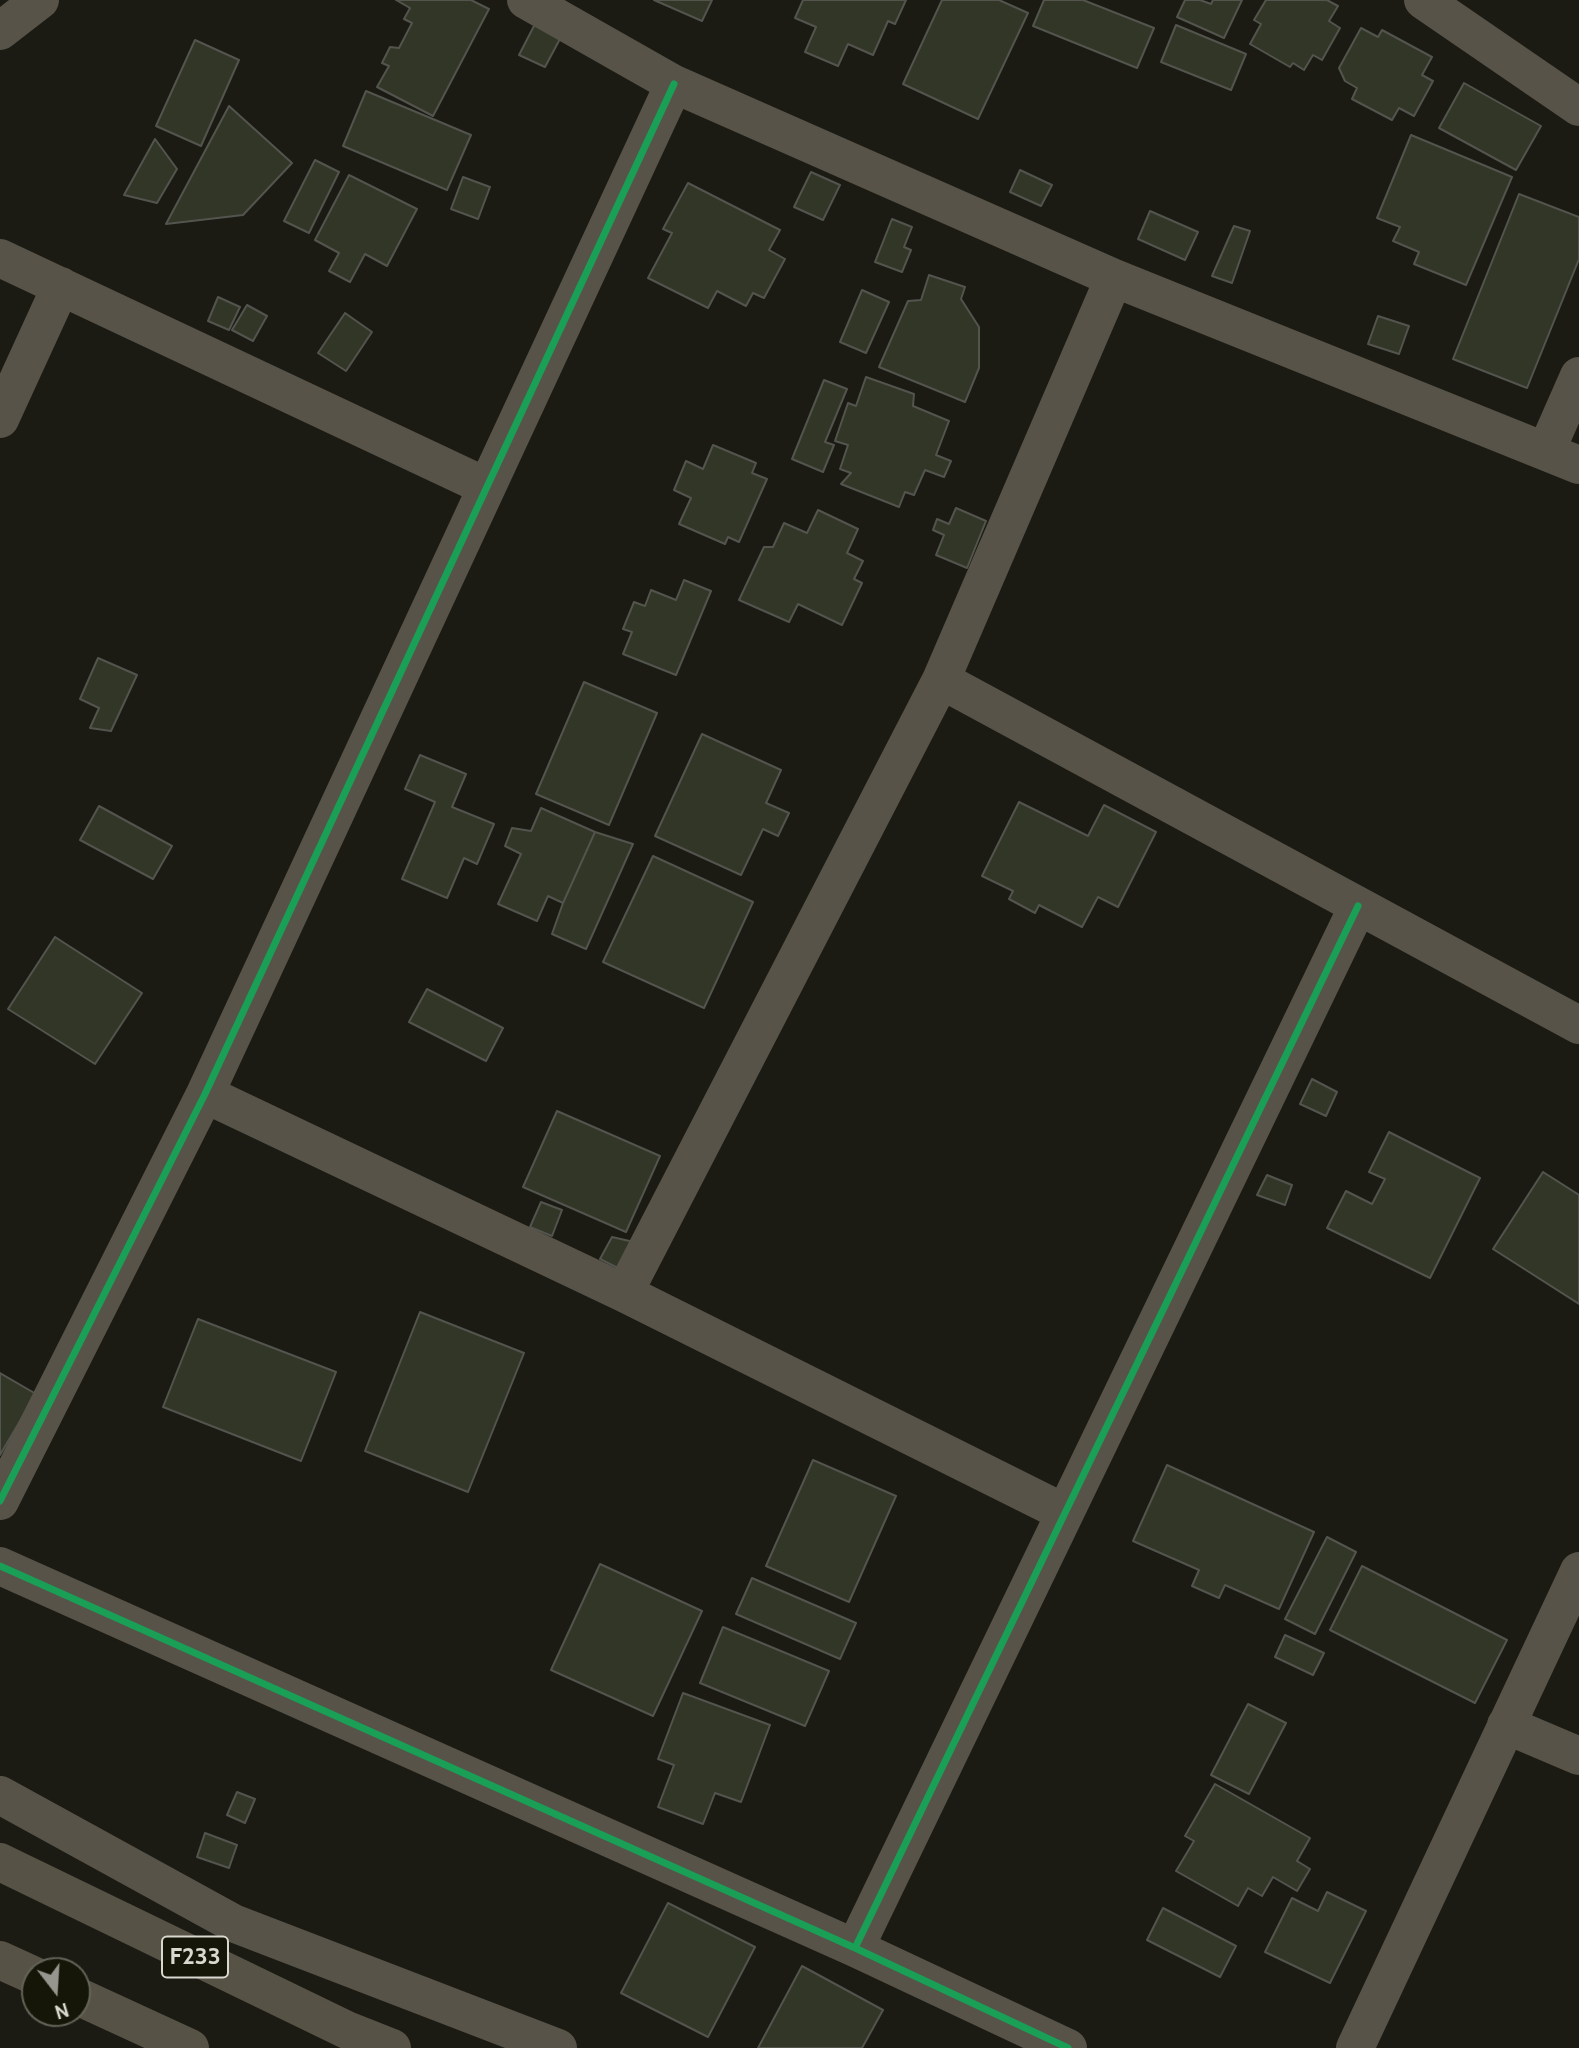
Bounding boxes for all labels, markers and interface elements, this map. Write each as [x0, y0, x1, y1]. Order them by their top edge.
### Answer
road number: F233 [162, 1936, 228, 1978]
north arrow [21, 1957, 91, 2027]
text: N [52, 1998, 71, 2024]

